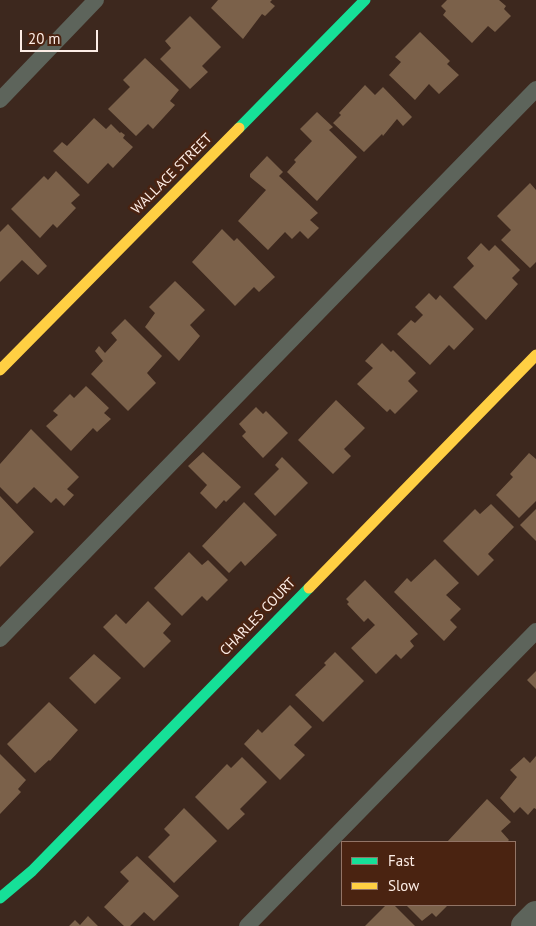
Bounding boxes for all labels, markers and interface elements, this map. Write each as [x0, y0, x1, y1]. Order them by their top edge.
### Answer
scale bar [22, 20, 100, 52]
text: 20 m [28, 29, 61, 48]
street label: WALLACE STREET [128, 130, 216, 218]
street label: CHARLES COURT [217, 575, 299, 659]
legend [341, 841, 516, 906]
text: Fast [388, 851, 415, 870]
text: Slow [388, 876, 419, 895]

